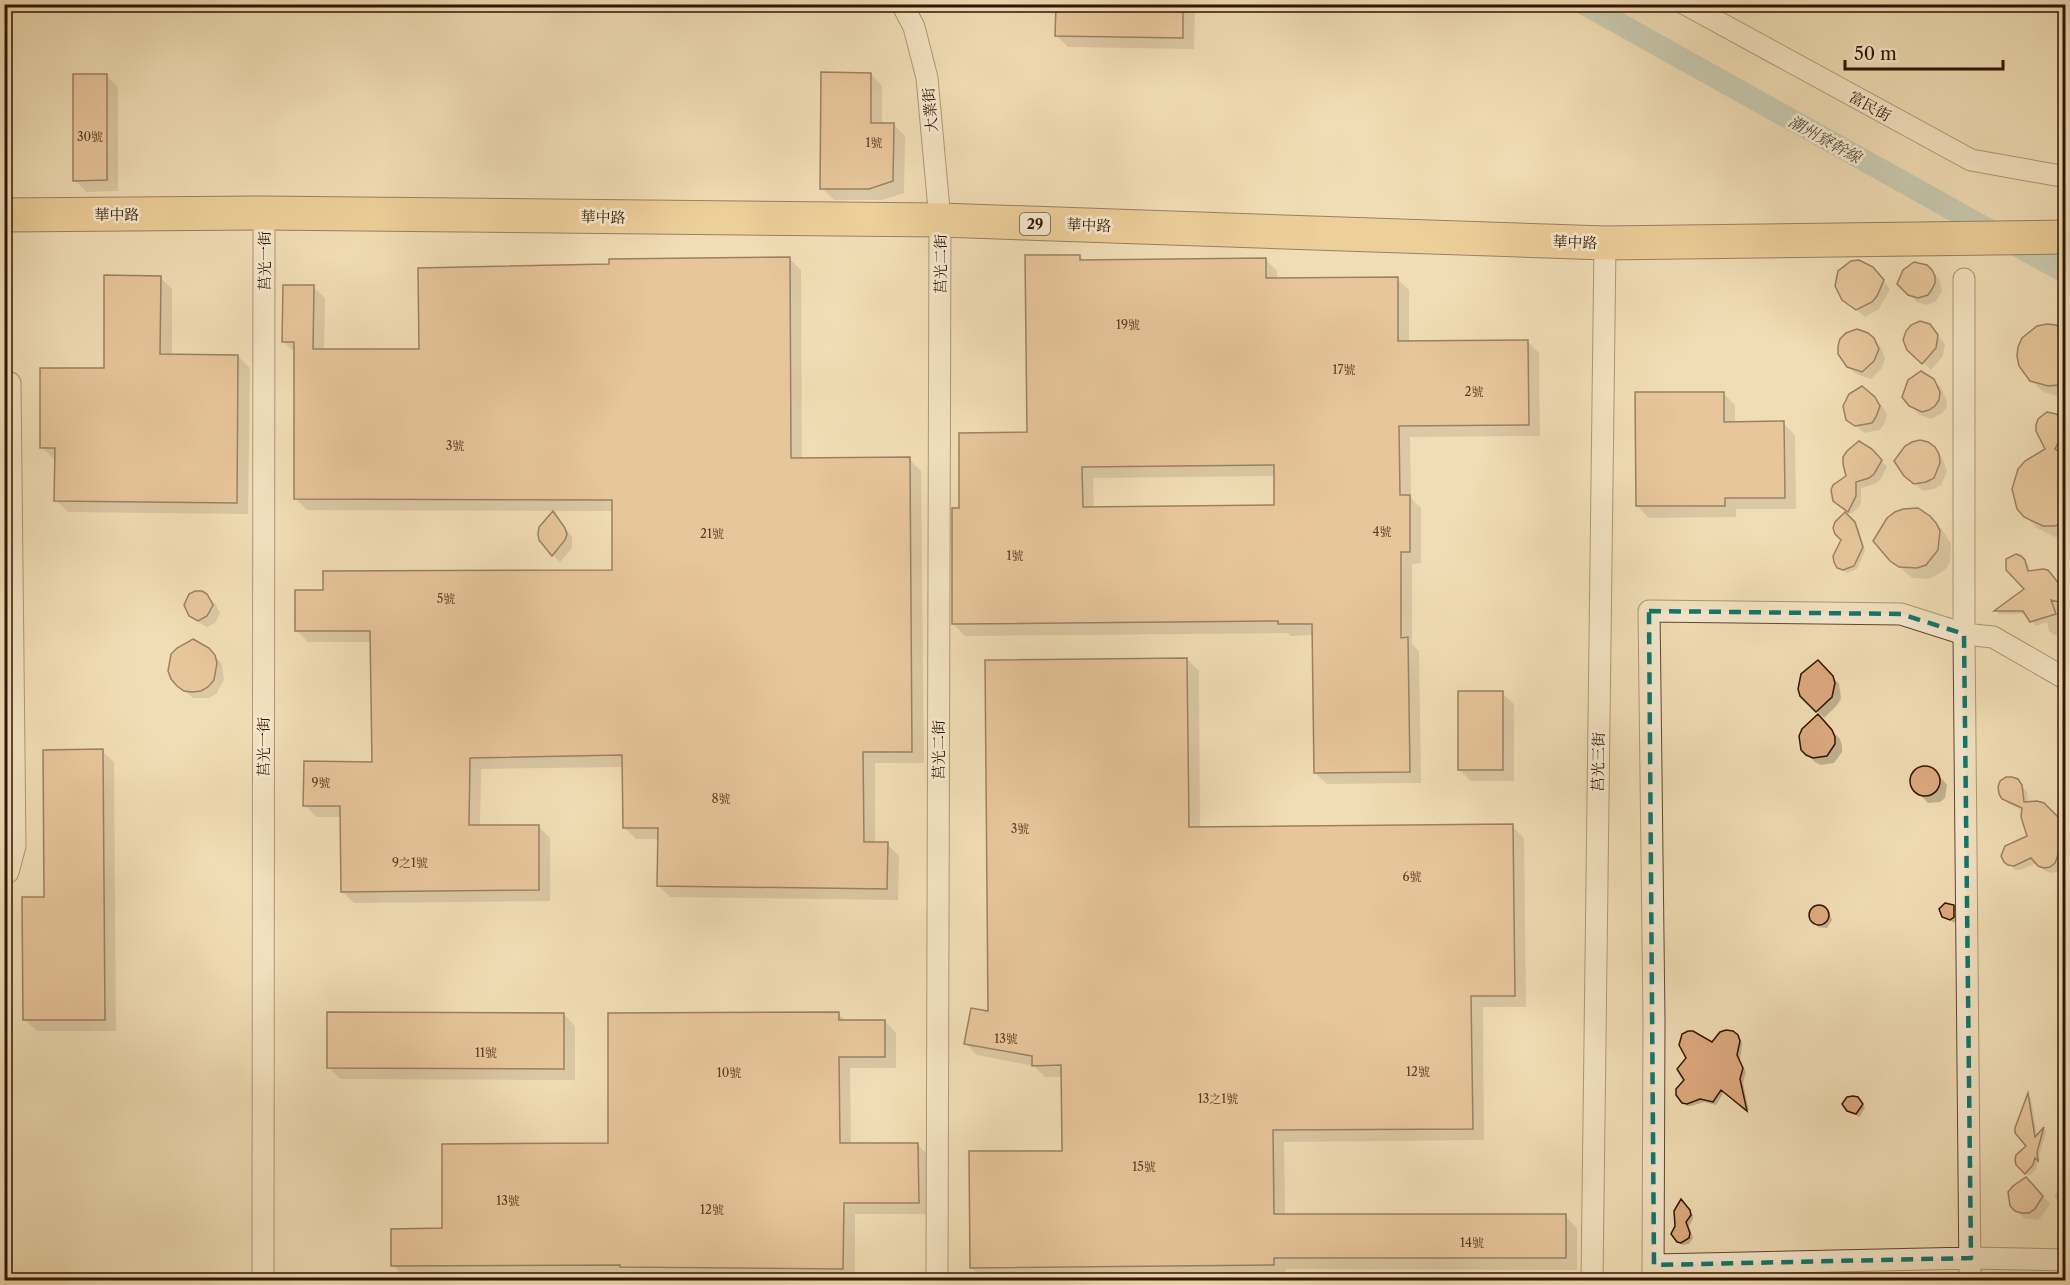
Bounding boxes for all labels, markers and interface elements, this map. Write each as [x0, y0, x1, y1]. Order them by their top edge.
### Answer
scale bar [1845, 33, 2002, 71]
text: 50 m [1854, 43, 1897, 65]
street label: 大業街 [919, 87, 941, 133]
street label: 富民街 [1846, 87, 1894, 125]
water label: 潮州寮幹線 [1785, 111, 1867, 168]
house number: 30號 [77, 129, 103, 144]
house number: 1號 [865, 135, 883, 150]
street label: 華中路 [94, 205, 140, 224]
street label: 華中路 [580, 207, 626, 227]
road number: 29 [1020, 213, 1050, 235]
street label: 華中路 [1066, 215, 1112, 235]
street label: 莒光一街 [255, 231, 274, 291]
street label: 華中路 [1552, 232, 1598, 252]
street label: 莒光二街 [931, 234, 950, 294]
house number: 19號 [1116, 317, 1140, 332]
house number: 17號 [1333, 362, 1355, 377]
house number: 2號 [1465, 384, 1483, 399]
house number: 3號 [446, 438, 464, 453]
house number: 4號 [1373, 524, 1391, 539]
house number: 21號 [700, 526, 724, 541]
house number: 1號 [1006, 548, 1024, 563]
house number: 5號 [437, 591, 455, 606]
street label: 莒光一街 [254, 717, 273, 777]
street label: 莒光二街 [929, 720, 948, 780]
street label: 莒光三街 [1588, 732, 1608, 792]
house number: 9號 [311, 775, 331, 790]
house number: 8號 [711, 791, 731, 806]
house number: 3號 [1011, 821, 1029, 836]
house number: 9之1號 [392, 855, 428, 870]
house number: 6號 [1402, 869, 1422, 884]
house number: 13號 [994, 1031, 1018, 1046]
house number: 11號 [475, 1045, 497, 1060]
house number: 12號 [1406, 1064, 1430, 1079]
house number: 10號 [717, 1065, 741, 1080]
house number: 13之1號 [1198, 1091, 1238, 1106]
house number: 15號 [1132, 1159, 1156, 1174]
house number: 13號 [496, 1193, 520, 1208]
house number: 12號 [700, 1202, 724, 1217]
house number: 14號 [1460, 1235, 1484, 1250]

